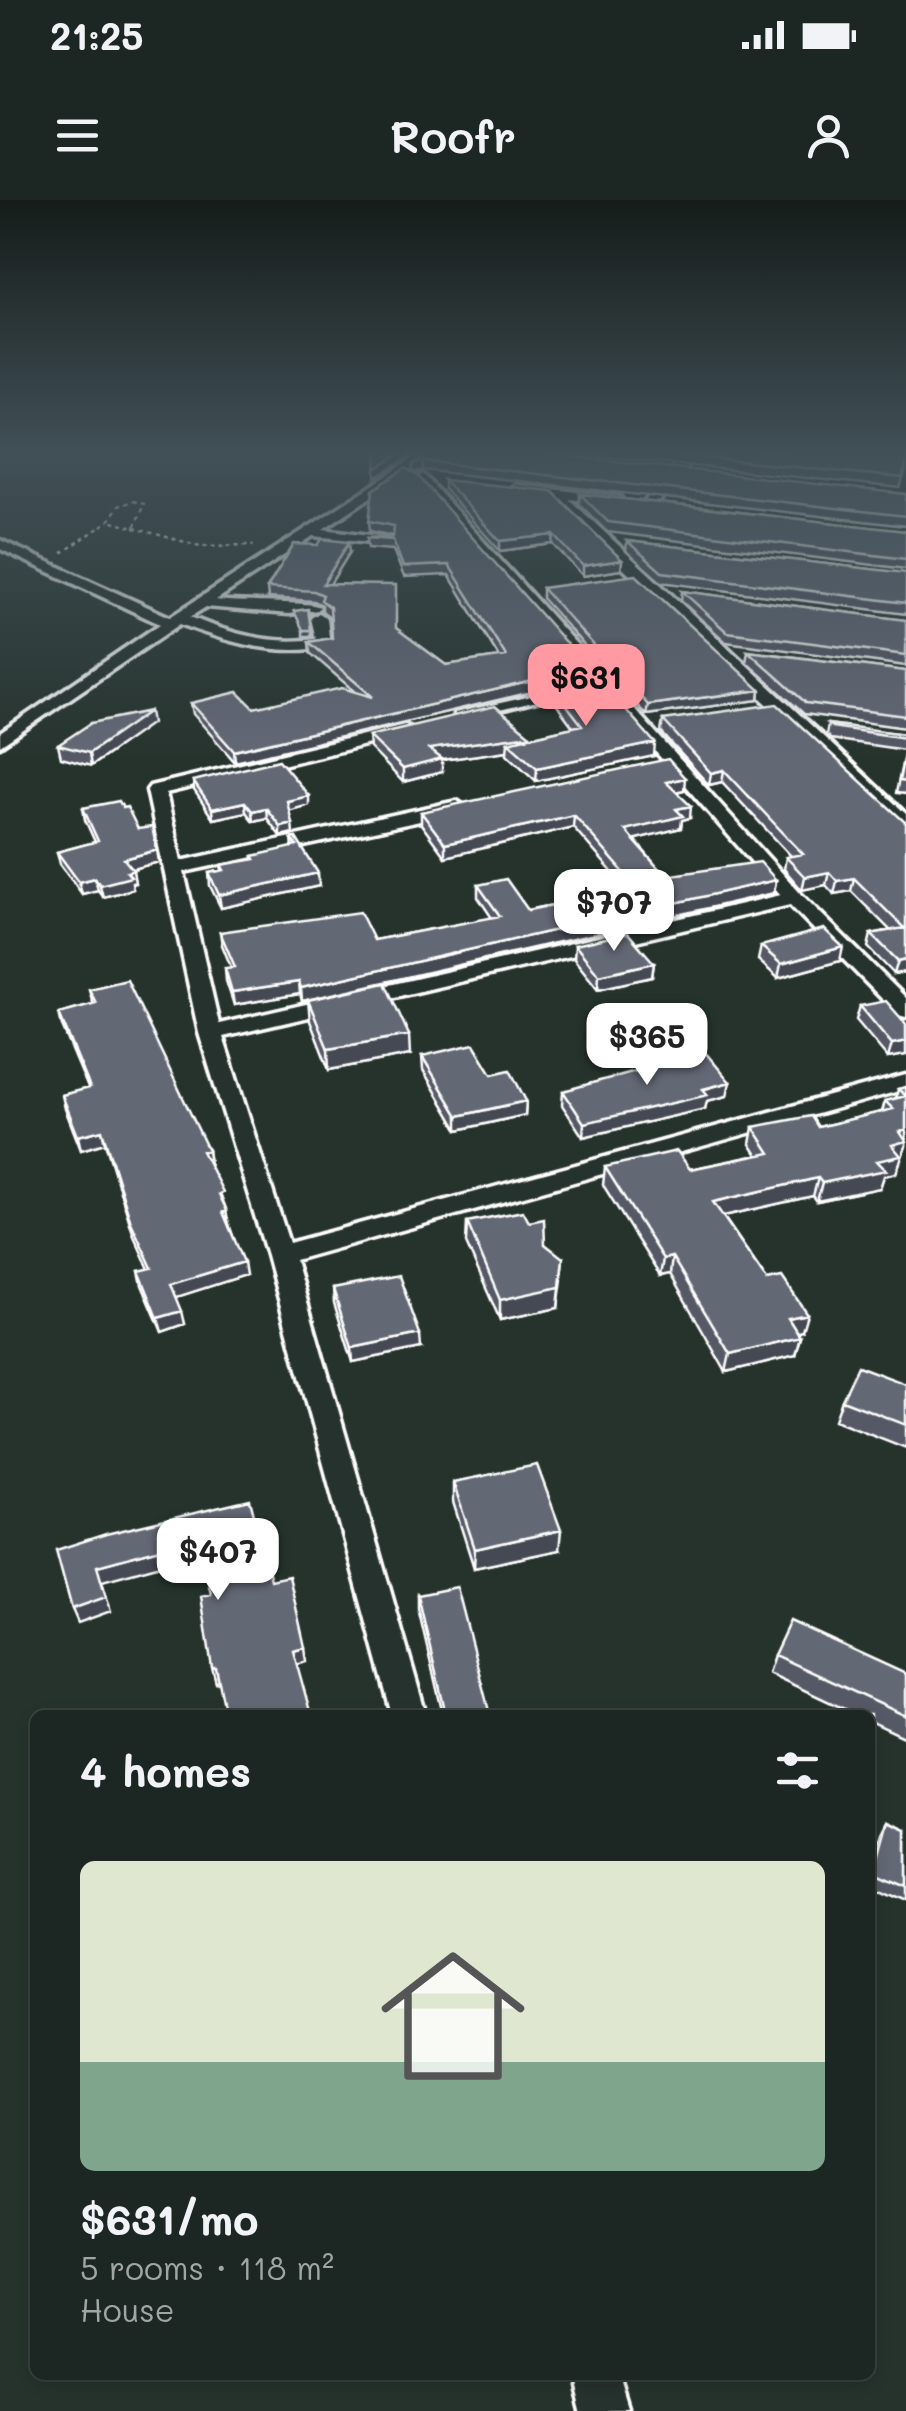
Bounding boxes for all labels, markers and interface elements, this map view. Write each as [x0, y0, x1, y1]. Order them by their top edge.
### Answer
text: 21:25 [50, 10, 144, 60]
text: Roofr [390, 106, 516, 164]
icon: menu [50, 108, 105, 163]
icon: person [801, 108, 856, 163]
pin: $631 [527, 644, 645, 729]
text: $631 [550, 655, 622, 697]
pin: $707 [555, 869, 673, 954]
text: $707 [576, 880, 652, 922]
pin: $365 [588, 1003, 706, 1088]
text: $365 [608, 1014, 686, 1056]
pin: $407 [159, 1518, 277, 1603]
text: $407 [179, 1529, 257, 1571]
text: 4 homes [80, 1743, 251, 1798]
icon: filters [770, 1743, 825, 1798]
icon: home [363, 1926, 543, 2106]
text: $631/mo [80, 2191, 259, 2246]
text: 5 rooms · 118 m² [80, 2246, 334, 2288]
text: House [80, 2288, 175, 2330]

